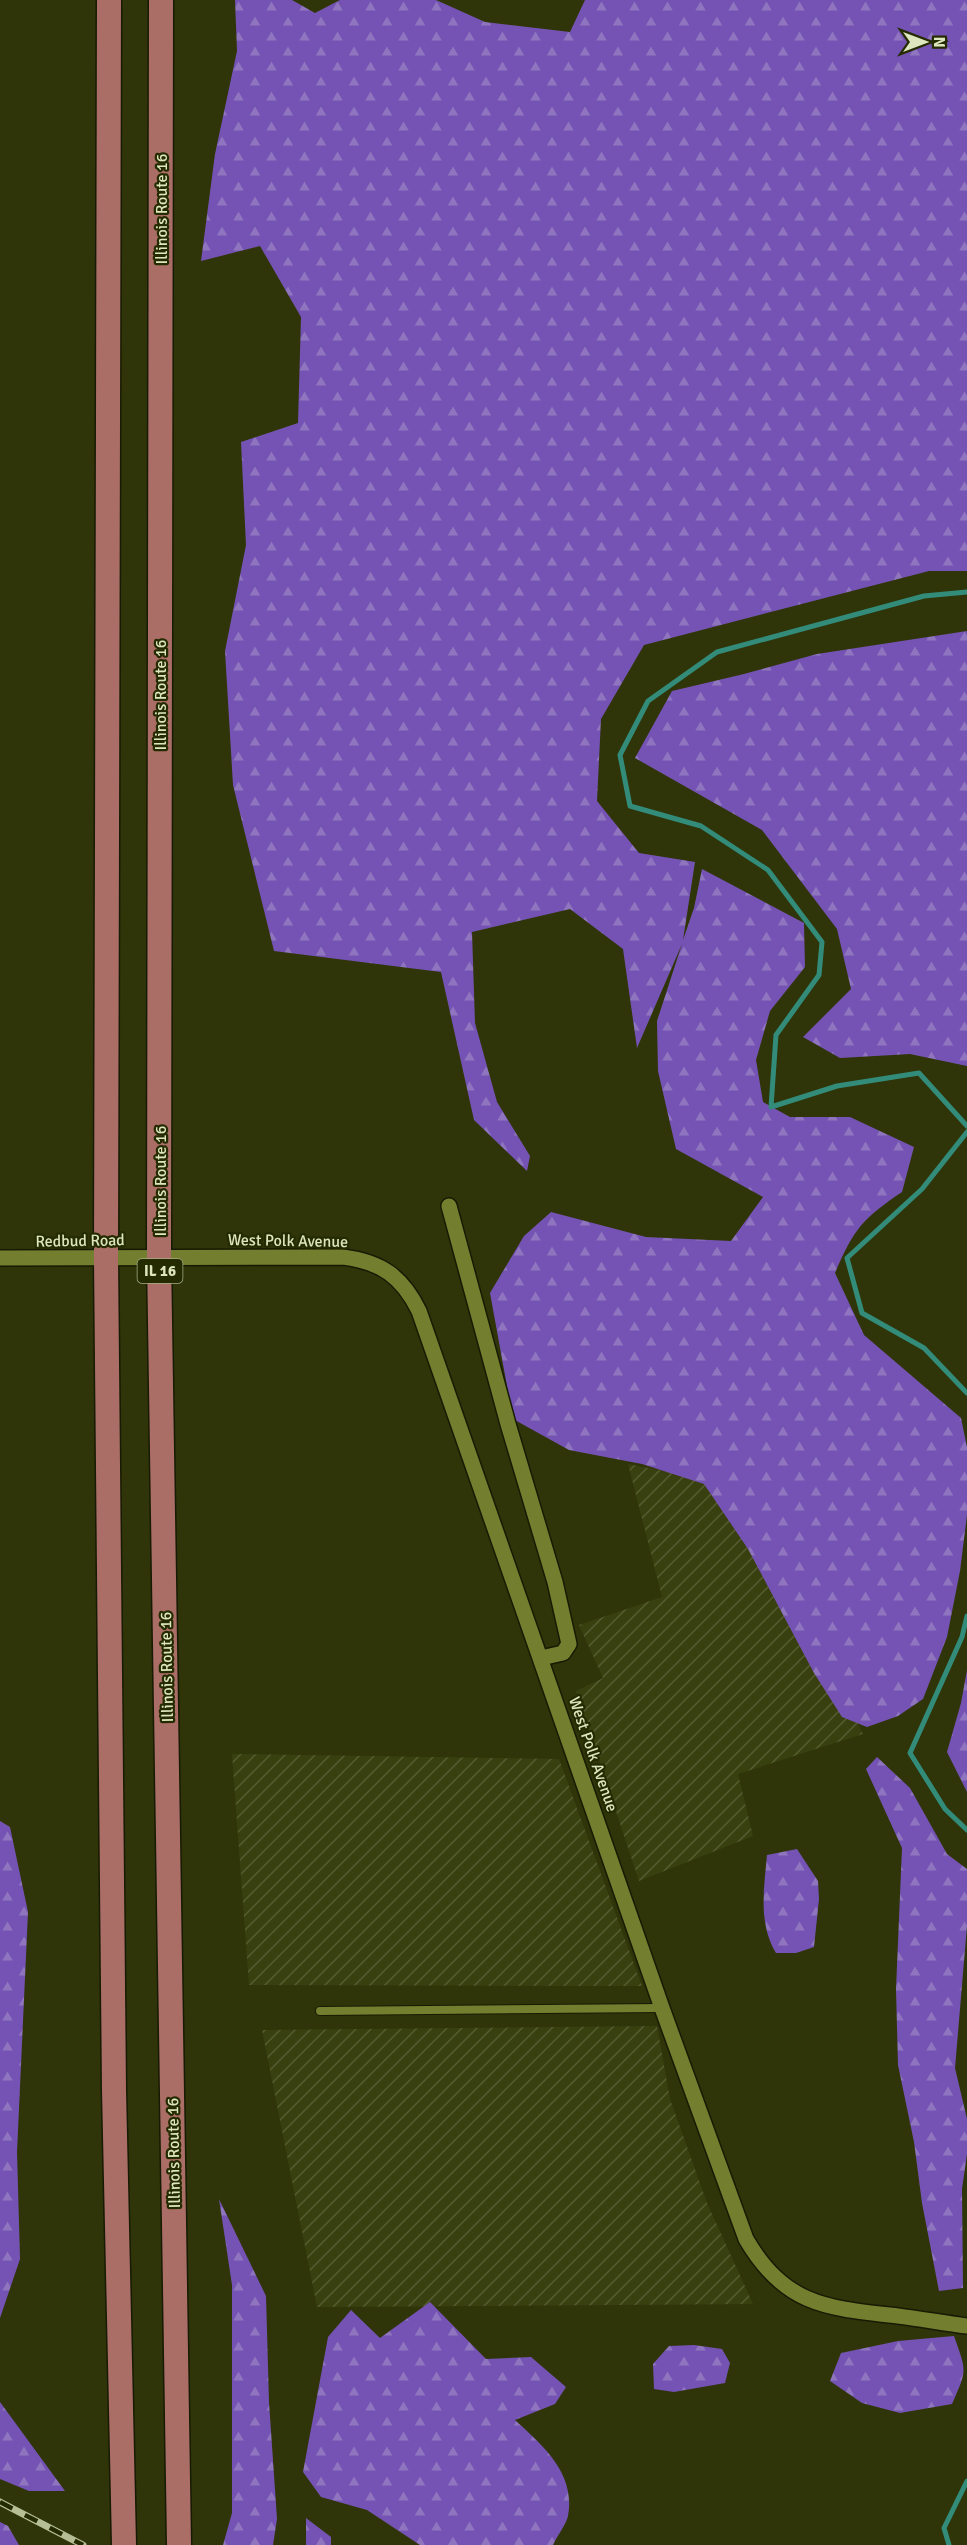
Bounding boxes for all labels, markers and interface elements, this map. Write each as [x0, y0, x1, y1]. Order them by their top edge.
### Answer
north arrow [895, 12, 955, 72]
text: N [929, 36, 949, 48]
street label: Illinois Route 16 [152, 154, 172, 264]
street label: Illinois Route 16 [151, 640, 171, 750]
street label: Illinois Route 16 [151, 1126, 171, 1236]
street label: Redbud Road [35, 1230, 125, 1252]
street label: West Polk Avenue [228, 1230, 348, 1252]
road number: IL 16 [138, 1259, 182, 1283]
street label: Illinois Route 16 [156, 1611, 178, 1723]
street label: West Polk Avenue [564, 1694, 622, 1814]
street label: Illinois Route 16 [163, 2097, 185, 2209]

